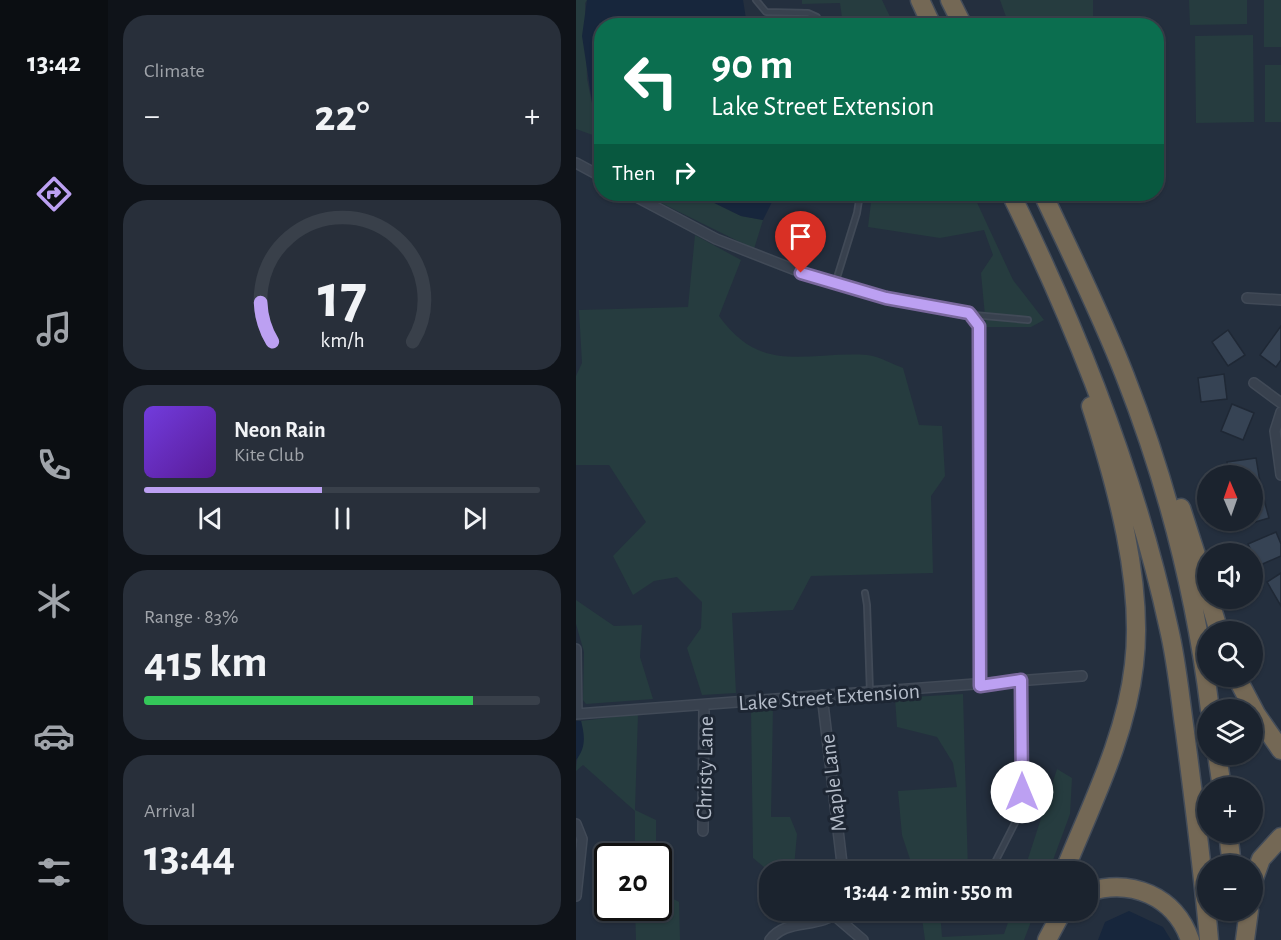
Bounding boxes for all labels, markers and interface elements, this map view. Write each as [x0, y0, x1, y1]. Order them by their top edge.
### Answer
icon: left [612, 42, 690, 120]
text: 90 m [711, 44, 793, 86]
text: 13:42 [27, 49, 81, 76]
text: Climate [144, 61, 205, 81]
text: Lake Street Extension [711, 93, 934, 120]
text: 22° [314, 94, 370, 139]
text: − [144, 100, 160, 133]
text: + [524, 100, 540, 133]
icon: right [668, 156, 701, 189]
text: Then [612, 162, 656, 184]
icon: directions [33, 173, 75, 215]
pin [775, 211, 826, 273]
icon: arrive [784, 220, 817, 253]
text: 17 [317, 266, 367, 328]
icon: music [33, 308, 75, 350]
text: km/h [320, 330, 364, 351]
text: Neon Rain [234, 419, 326, 441]
icon: phone [33, 444, 75, 486]
text: Kite Club [234, 445, 304, 465]
north arrow [1197, 465, 1263, 531]
map controls [1197, 465, 1263, 921]
icon: previous [194, 502, 227, 535]
icon: pause [326, 502, 359, 535]
icon: next [458, 502, 491, 535]
button: sound [1197, 543, 1263, 609]
icon: climate [33, 580, 75, 622]
text: Range · 83% [144, 607, 238, 627]
button: search [1197, 621, 1263, 687]
text: 415 km [144, 640, 268, 685]
street label: Lake Street Extension [738, 680, 921, 714]
button: layers [1197, 699, 1263, 765]
icon: car [33, 715, 75, 757]
street label: Christy Lane [693, 716, 717, 820]
street label: Maple Lane [816, 733, 850, 833]
position arrow [990, 760, 1054, 824]
button: + [1197, 777, 1263, 843]
text: Arrival [144, 801, 195, 821]
text: 13:44 [144, 834, 235, 879]
speed limit sign: 20 [594, 843, 672, 921]
icon: filters [33, 851, 75, 893]
button: − [1197, 855, 1263, 921]
text: 13:44 · 2 min · 550 m [844, 880, 1013, 902]

